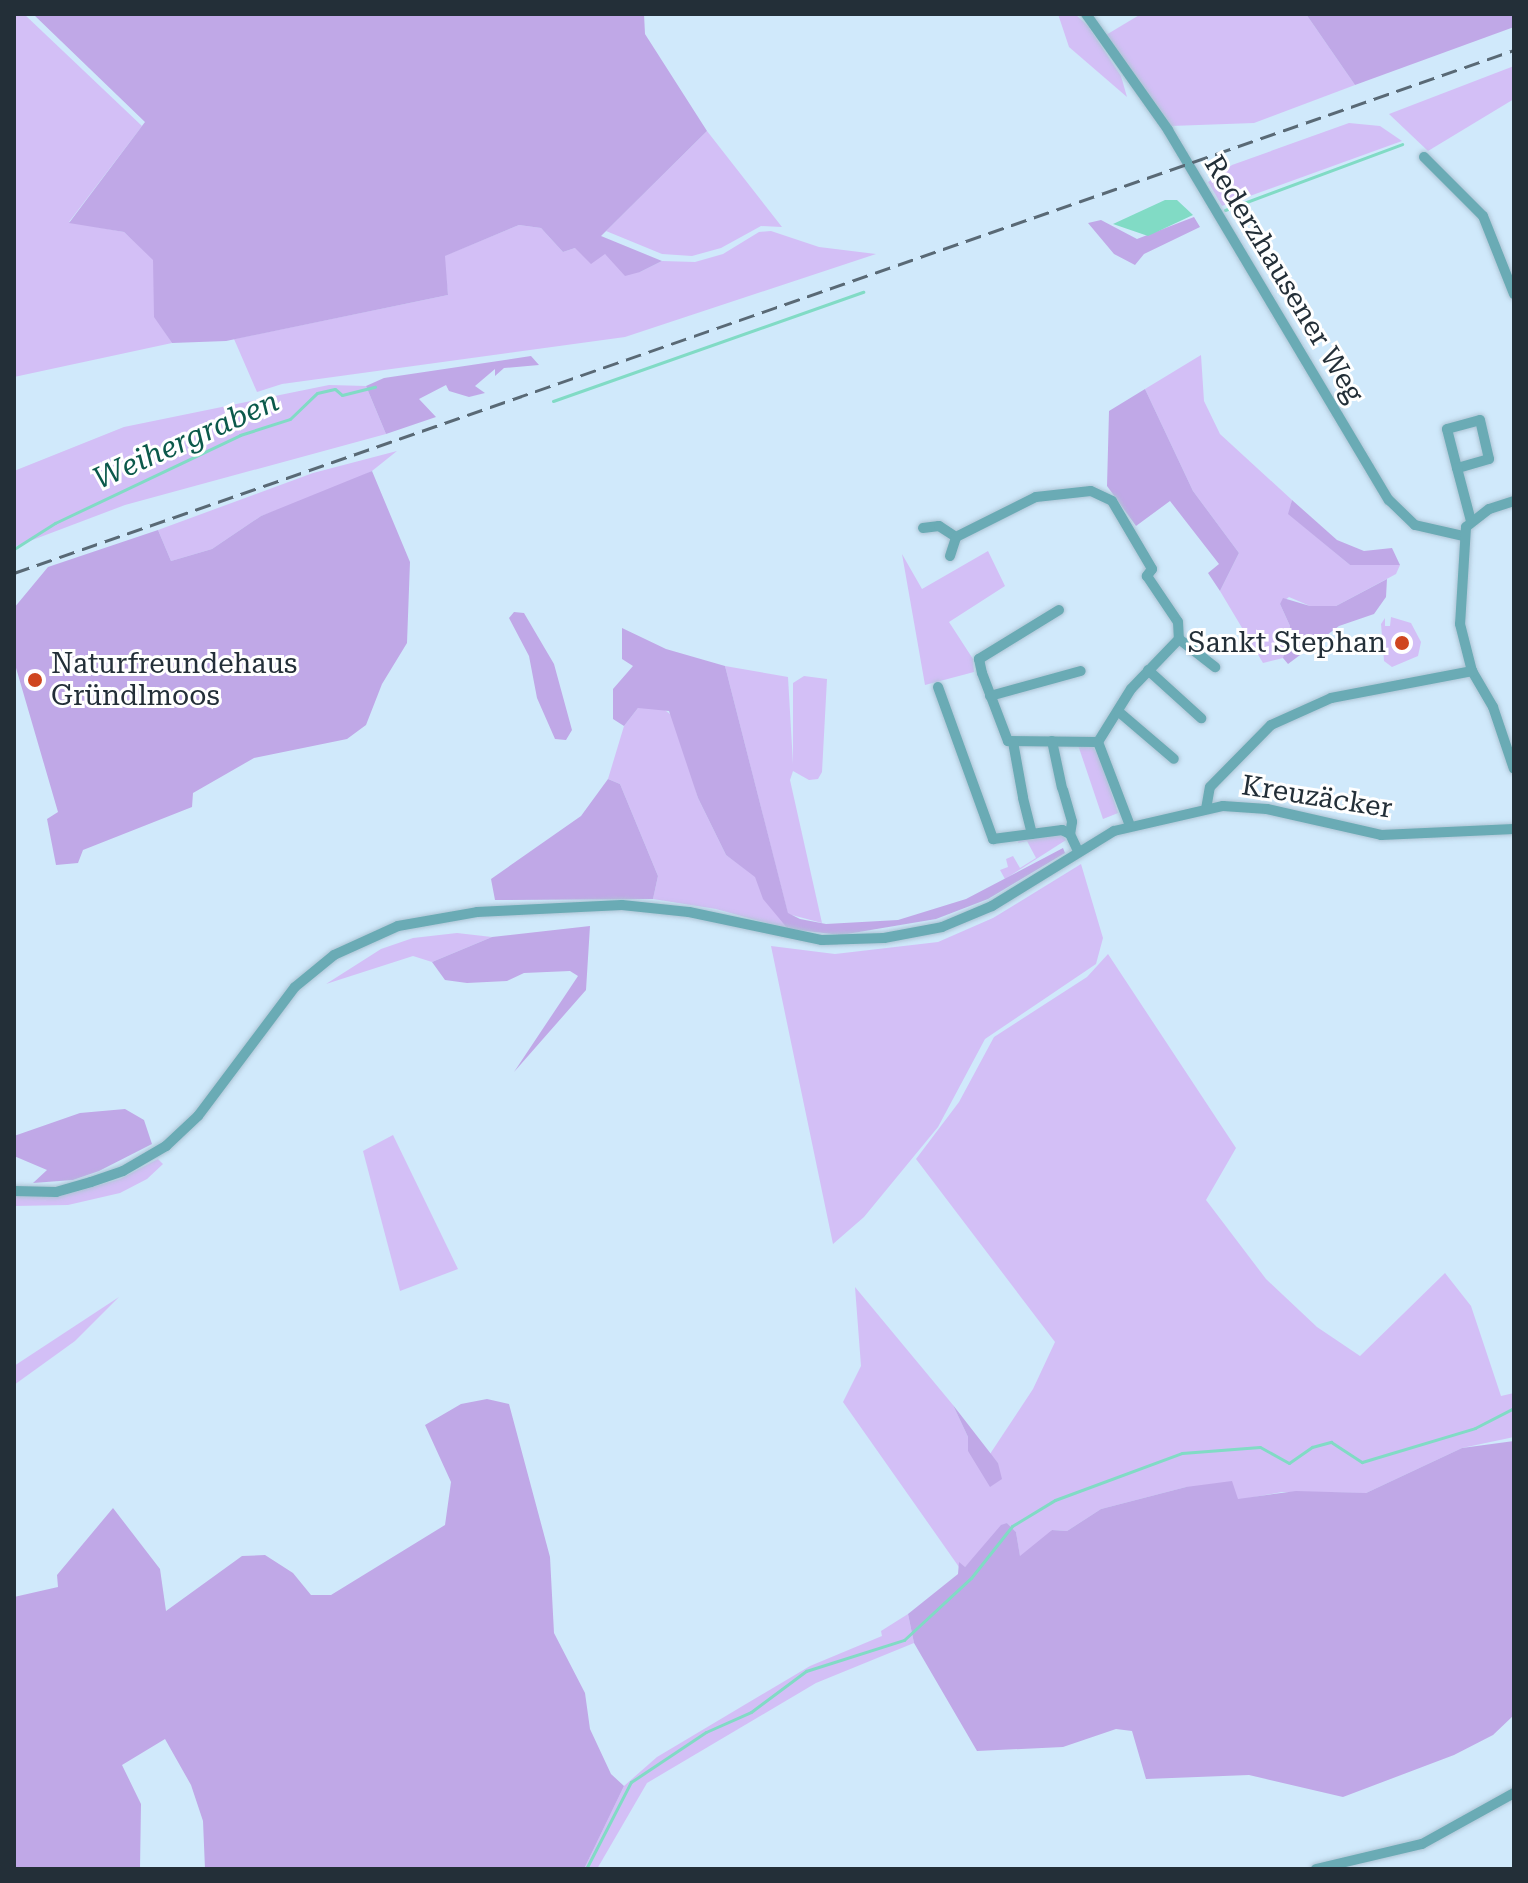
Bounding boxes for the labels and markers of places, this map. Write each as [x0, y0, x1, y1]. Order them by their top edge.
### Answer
place label: Sankt Stephan [1188, 626, 1386, 660]
marker: Sankt Stephan [1393, 634, 1411, 652]
place label: Naturfreundehaus Gründlmoos [51, 647, 297, 713]
marker: Naturfreundehaus Gründlmoos [26, 671, 44, 689]

